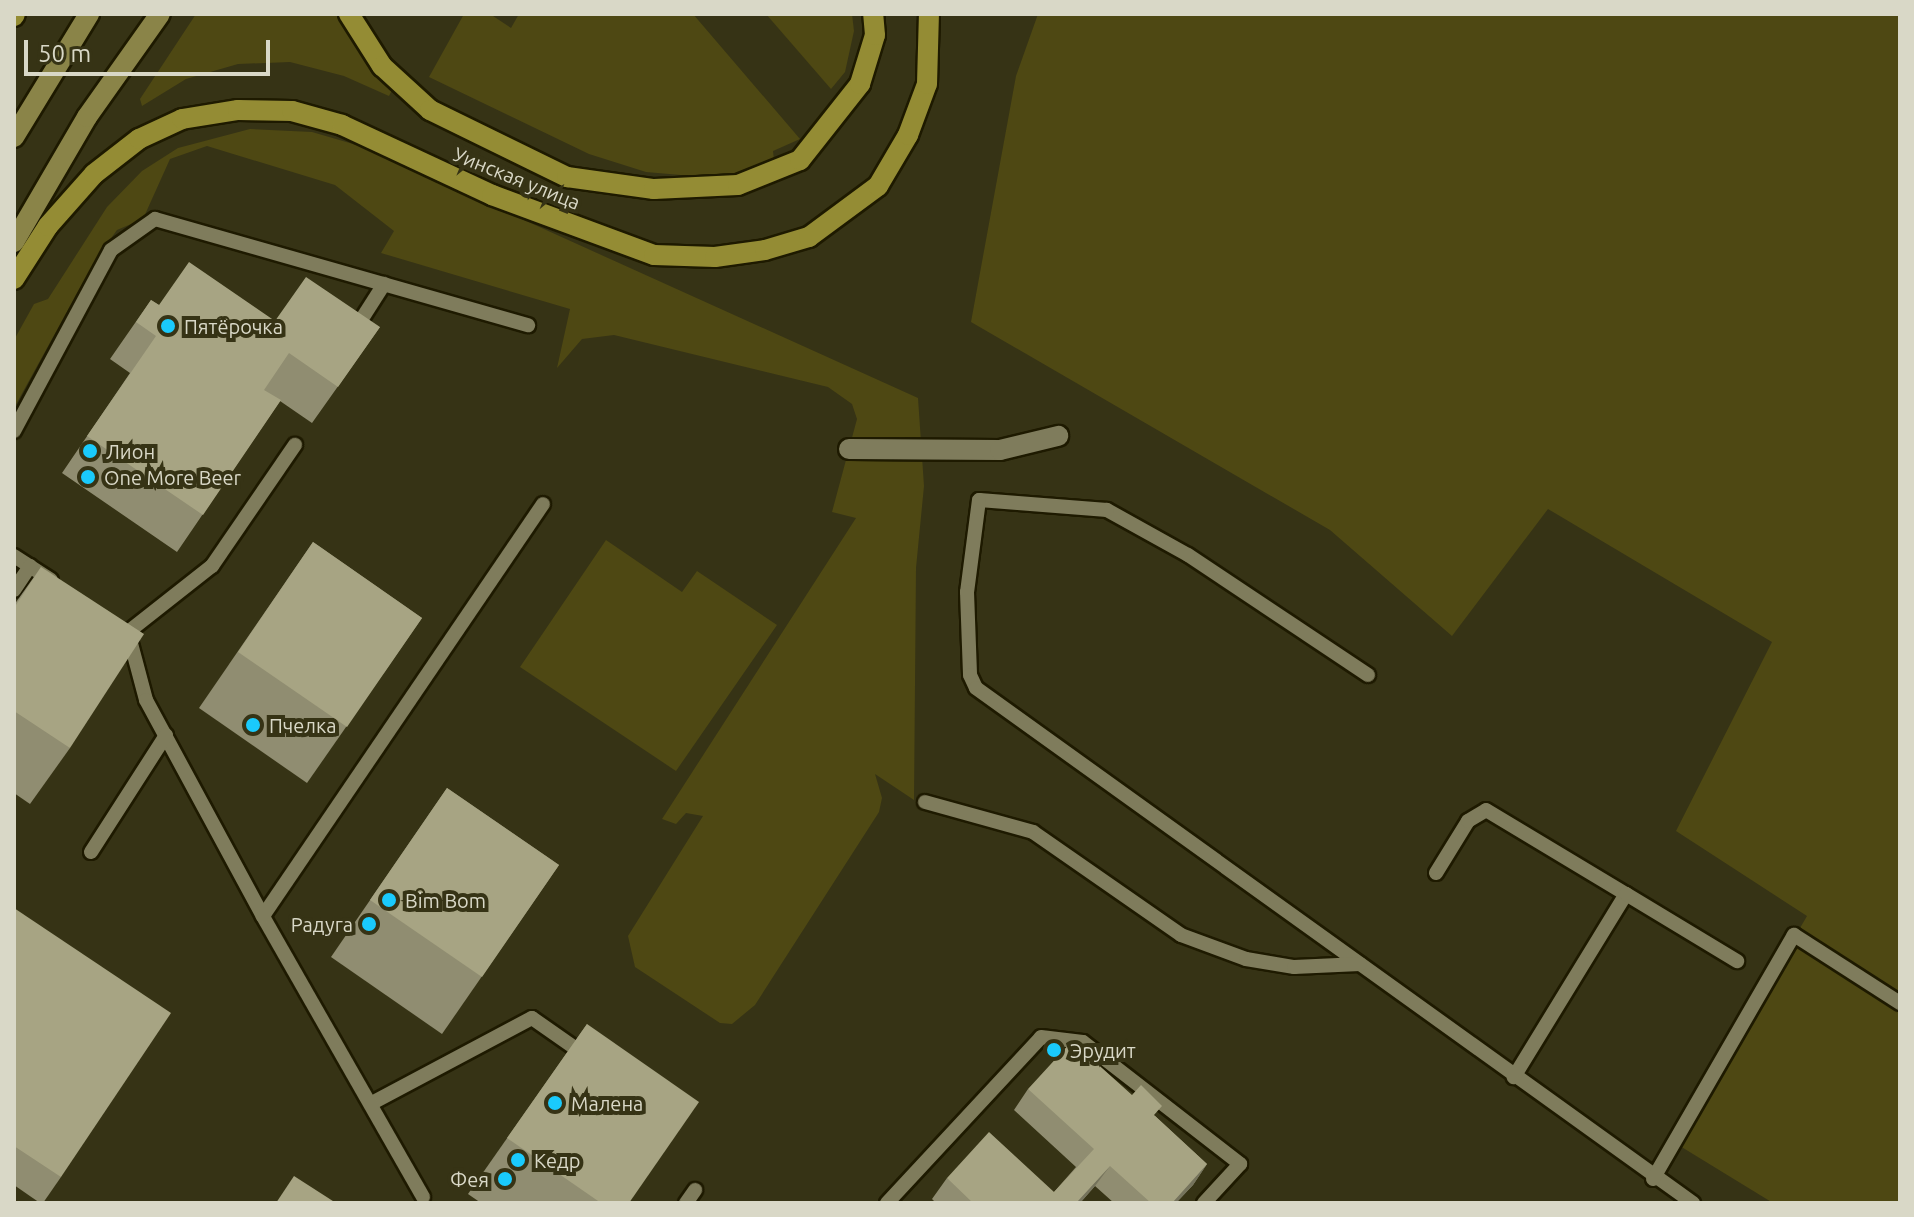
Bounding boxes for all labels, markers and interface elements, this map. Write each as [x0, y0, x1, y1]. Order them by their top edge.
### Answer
scale bar [28, 24, 274, 74]
text: 50 m [38, 40, 91, 67]
street label: Уинская улица [450, 142, 584, 214]
place label: Пятёрочка [184, 314, 283, 338]
marker: Пятёрочка [159, 317, 177, 335]
place label: Лион [106, 439, 155, 463]
marker: Лион [81, 442, 99, 460]
place label: One More Beer [104, 465, 241, 489]
marker: One More Beer [79, 468, 97, 486]
place label: Пчелка [269, 713, 337, 737]
marker: Пчелка [244, 716, 262, 734]
place label: Bim Bom [405, 888, 486, 912]
marker: Bim Bom [380, 891, 398, 909]
place label: Радуга [291, 912, 353, 936]
marker: Радуга [360, 915, 378, 933]
place label: Эрудит [1070, 1038, 1136, 1062]
marker: Эрудит [1045, 1041, 1063, 1059]
place label: Малена [571, 1091, 643, 1115]
marker: Малена [546, 1094, 564, 1112]
place label: Кедр [534, 1148, 580, 1172]
marker: Кедр [509, 1151, 527, 1169]
place label: Фея [450, 1167, 489, 1191]
marker: Фея [496, 1170, 514, 1188]

